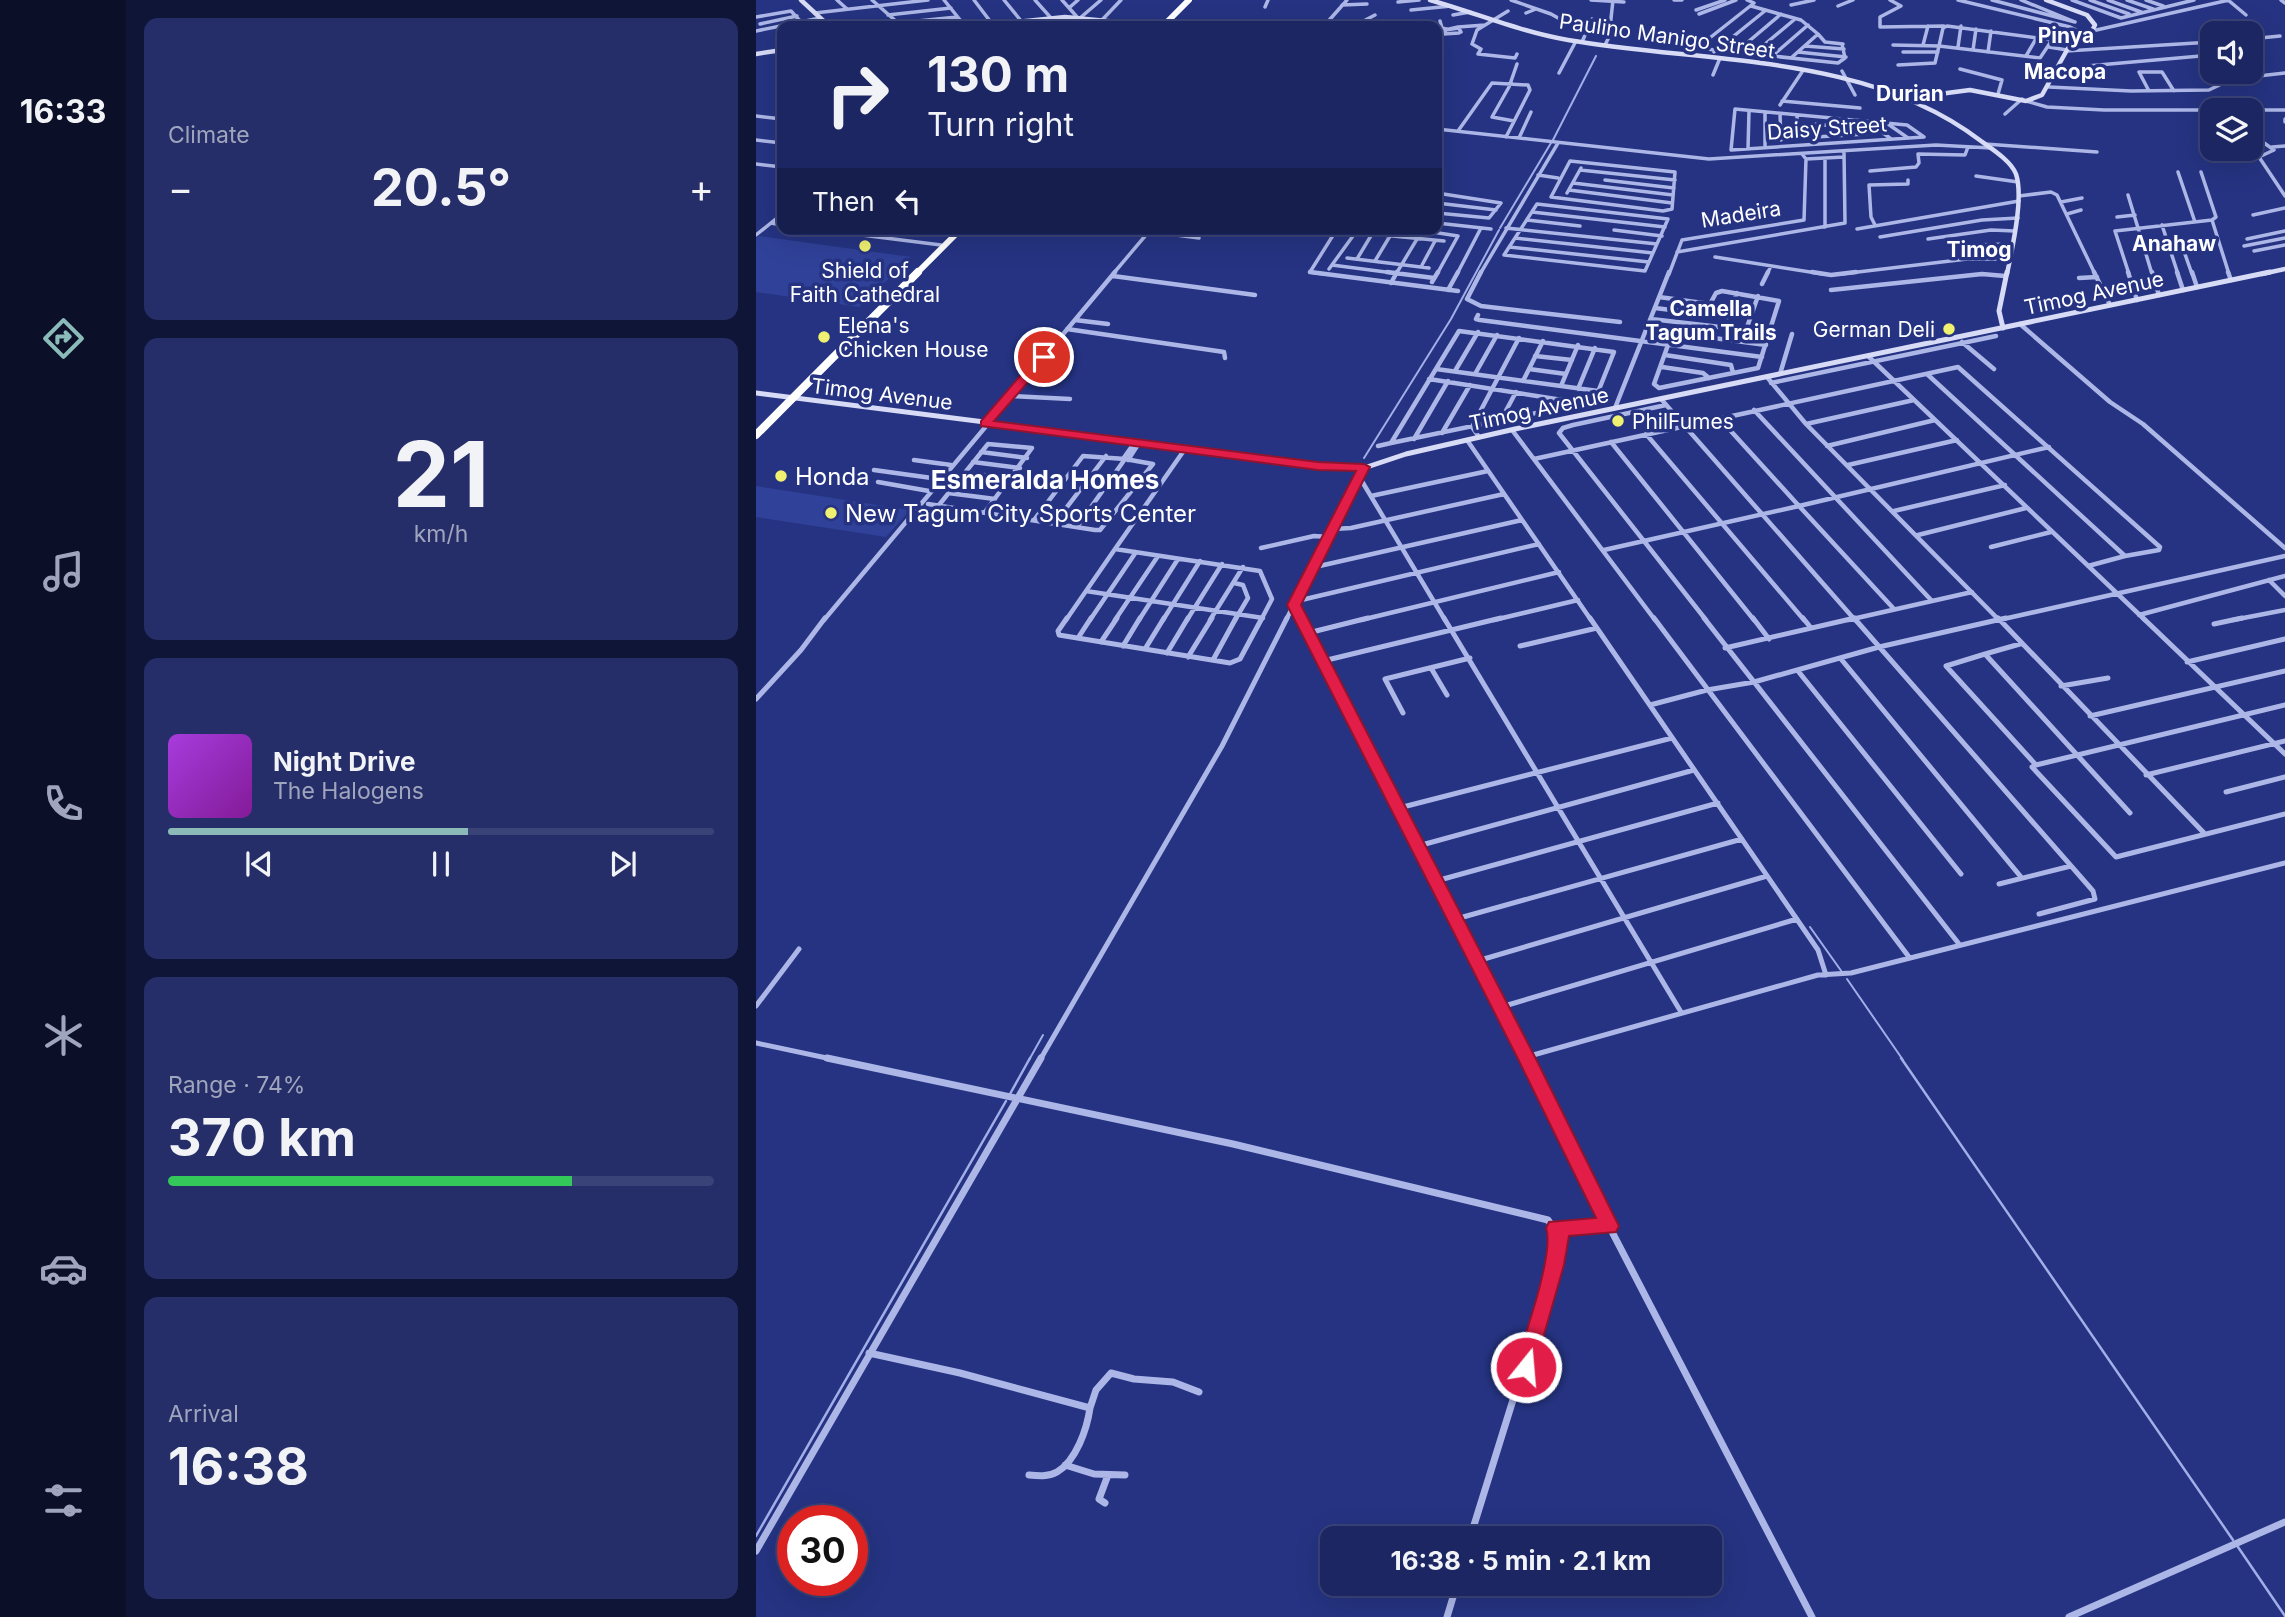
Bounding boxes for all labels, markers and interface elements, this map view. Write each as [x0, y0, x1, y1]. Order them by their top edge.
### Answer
street label: Paulino Manigo Street [1558, 8, 1777, 64]
map controls [2200, 21, 2263, 161]
button: sound [2200, 21, 2263, 84]
district label: Pinya [2038, 23, 2094, 48]
text: 130 m [927, 45, 1069, 104]
icon: right [812, 49, 903, 140]
district label: Macopa [2024, 59, 2106, 84]
district label: Durian [1876, 81, 1944, 106]
text: 16:33 [20, 92, 106, 131]
button: layers [2200, 98, 2263, 161]
text: Turn right [927, 105, 1074, 144]
street label: Daisy Street [1766, 111, 1888, 145]
text: Climate [168, 121, 250, 149]
text: 20.5° [371, 156, 511, 219]
text: − [168, 165, 193, 211]
text: + [689, 165, 714, 211]
icon: left [889, 182, 927, 220]
text: Then [812, 186, 875, 217]
street label: Madeira [1699, 195, 1783, 233]
district label: Anahaw [2132, 231, 2216, 256]
district label: Timog [1946, 237, 2012, 262]
marker: Shield of Faith Cathedral [857, 238, 873, 254]
place label: Shield of Faith Cathedral [790, 258, 940, 307]
street label: Timog Avenue [2022, 266, 2166, 320]
district label: Camella Tagum Trails [1645, 296, 1777, 345]
place label: Elena's Chicken House [838, 313, 988, 362]
icon: directions [39, 314, 88, 363]
place label: German Deli [1813, 317, 1935, 342]
marker: German Deli [1941, 321, 1957, 337]
pin [1014, 327, 1074, 387]
marker: Elena's Chicken House [816, 329, 832, 345]
icon: arrive [1025, 338, 1063, 376]
street label: Timog Avenue [810, 373, 954, 415]
street label: Timog Avenue [1467, 382, 1611, 436]
place label: PhilFumes [1632, 409, 1734, 434]
marker: PhilFumes [1610, 413, 1626, 429]
text: 21 [393, 419, 489, 529]
place label: Honda [795, 462, 870, 491]
district label: Esmeralda Homes [931, 464, 1159, 495]
marker: Honda [773, 468, 789, 484]
place label: New Tagum City Sports Center [845, 499, 1196, 528]
marker: New Tagum City Sports Center [823, 505, 839, 521]
text: km/h [414, 520, 468, 548]
icon: music [39, 547, 88, 596]
text: Night Drive [273, 746, 415, 777]
text: The Halogens [273, 777, 424, 805]
icon: phone [39, 779, 88, 828]
icon: previous [240, 845, 278, 883]
icon: pause [422, 845, 460, 883]
icon: next [604, 845, 642, 883]
icon: climate [39, 1011, 88, 1060]
text: Range · 74% [168, 1071, 305, 1099]
text: 370 km [168, 1106, 356, 1169]
icon: car [39, 1244, 88, 1293]
position arrow [1489, 1330, 1563, 1404]
text: Arrival [168, 1400, 239, 1428]
text: 16:38 [168, 1435, 309, 1498]
icon: filters [39, 1476, 88, 1525]
speed limit sign: 30 [777, 1505, 868, 1596]
text: 16:38 · 5 min · 2.1 km [1390, 1545, 1652, 1576]

